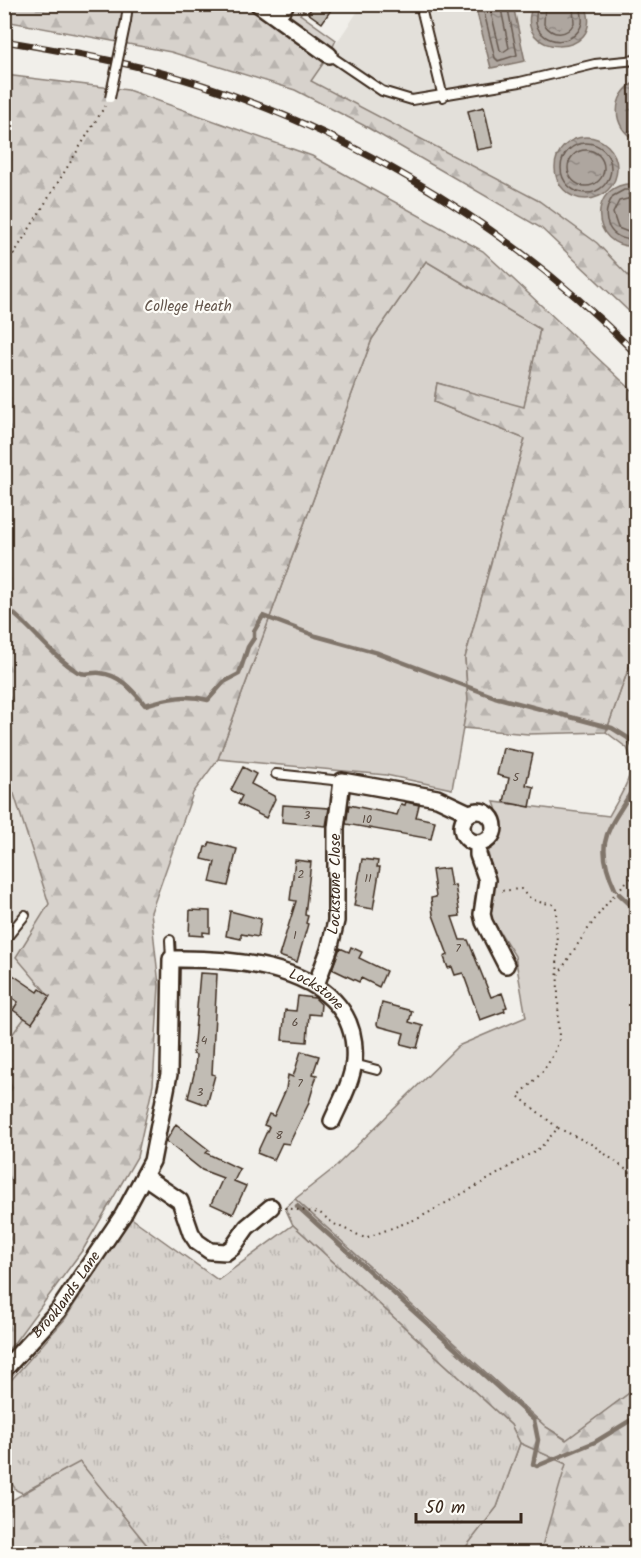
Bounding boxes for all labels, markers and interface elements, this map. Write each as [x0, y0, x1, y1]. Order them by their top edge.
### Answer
park label: College Heath [144, 295, 232, 319]
house number: 5 [513, 768, 521, 787]
house number: 3 [304, 806, 311, 825]
house number: 10 [362, 810, 372, 829]
street label: Lockstone Close [321, 833, 348, 937]
house number: 2 [298, 865, 305, 884]
house number: 11 [364, 869, 372, 888]
house number: 1 [293, 926, 297, 945]
house number: 7 [455, 939, 461, 958]
street label: Lockstone [285, 963, 350, 1016]
house number: 6 [292, 1013, 298, 1032]
house number: 4 [201, 1031, 208, 1050]
house number: 7 [297, 1074, 303, 1093]
house number: 3 [197, 1083, 204, 1102]
house number: 8 [275, 1126, 283, 1145]
street label: Brooklands Lane [26, 1246, 107, 1344]
scale bar [416, 1486, 521, 1524]
text: 50 m [425, 1494, 465, 1523]

